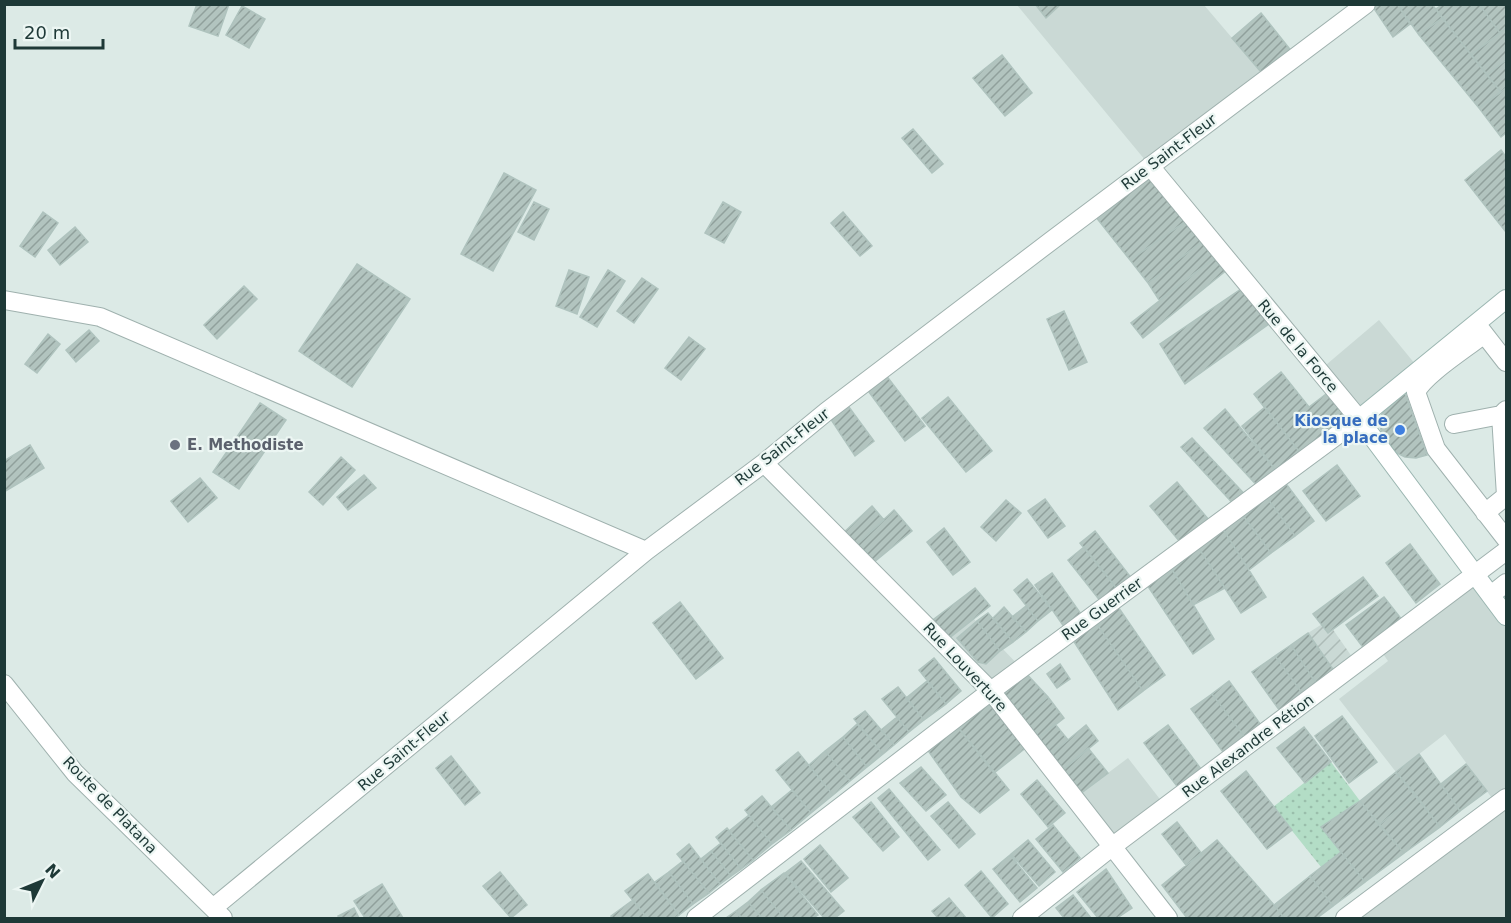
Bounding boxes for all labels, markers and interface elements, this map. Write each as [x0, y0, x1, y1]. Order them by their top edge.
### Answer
scale bar [15, 12, 104, 50]
text: 20 m [24, 22, 70, 43]
street label: Rue Saint-Fleur [1118, 110, 1221, 194]
street label: Rue de la Force [1254, 296, 1342, 396]
street label: Rue Saint-Fleur [731, 404, 833, 489]
place label: Kiosque de la place [1294, 412, 1388, 447]
marker: Kiosque de la place [1393, 423, 1407, 437]
place label: E. Methodiste [187, 436, 304, 454]
marker: E. Methodiste [168, 438, 182, 452]
street label: Rue Guerrier [1058, 573, 1146, 644]
street label: Rue Louverture [919, 619, 1011, 715]
street label: Rue Alexandre Pétion [1179, 691, 1317, 801]
street label: Rue Saint-Fleur [354, 707, 454, 795]
street label: Route de Platana [59, 753, 161, 857]
north arrow [12, 851, 72, 911]
text: N [41, 860, 64, 882]

